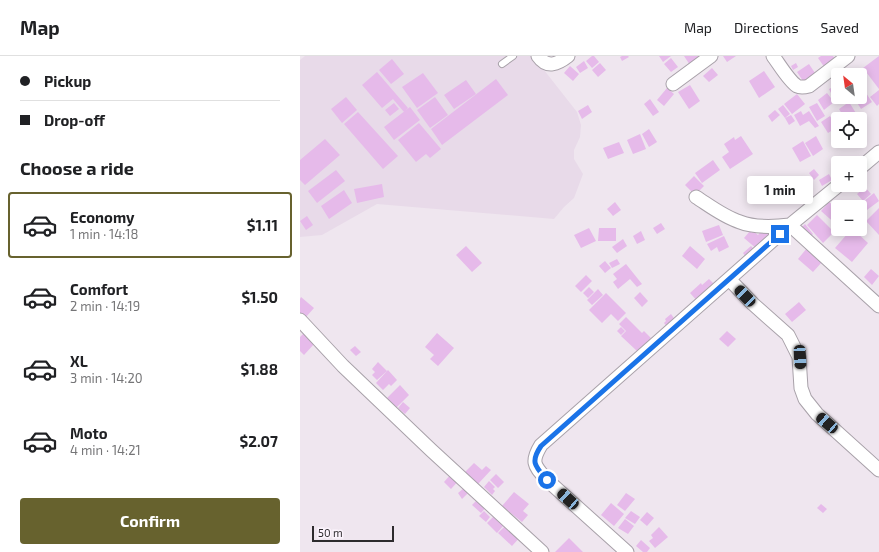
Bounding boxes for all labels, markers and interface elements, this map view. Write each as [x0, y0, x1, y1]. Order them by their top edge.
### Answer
text: Map [20, 16, 60, 39]
text: Map [684, 19, 712, 36]
text: Directions [734, 19, 799, 36]
text: Saved [821, 19, 859, 36]
north arrow [831, 68, 867, 104]
map controls [831, 68, 867, 236]
text: Pickup [44, 72, 91, 90]
text: Drop-off [44, 111, 105, 129]
button: locate [831, 112, 867, 148]
button: + [831, 156, 867, 192]
text: Choose a ride [20, 157, 134, 179]
callout: 1 min [747, 176, 813, 204]
text: 1 min [764, 182, 796, 198]
button: − [831, 200, 867, 236]
icon: car [22, 207, 58, 243]
text: Economy [70, 208, 135, 226]
text: $1.11 [247, 216, 278, 234]
route end [771, 225, 789, 243]
text: 1 min · 14:18 [70, 226, 138, 242]
icon: car [22, 279, 58, 315]
text: Comfort [70, 280, 128, 298]
car [732, 283, 758, 309]
text: $1.50 [241, 288, 278, 306]
text: 2 min · 14:19 [70, 298, 140, 314]
car [793, 345, 807, 369]
icon: car [22, 351, 58, 387]
text: XL [70, 352, 88, 370]
text: $1.88 [240, 360, 278, 378]
text: 3 min · 14:20 [70, 370, 143, 386]
car [814, 411, 840, 435]
icon: car [22, 423, 58, 459]
text: Moto [70, 424, 108, 442]
text: $2.07 [240, 432, 278, 450]
text: 4 min · 14:21 [70, 442, 141, 458]
route start [538, 471, 556, 489]
car [555, 487, 581, 511]
button: Confirm [20, 498, 280, 544]
scale bar [312, 524, 394, 543]
text: 50 m [318, 526, 343, 539]

